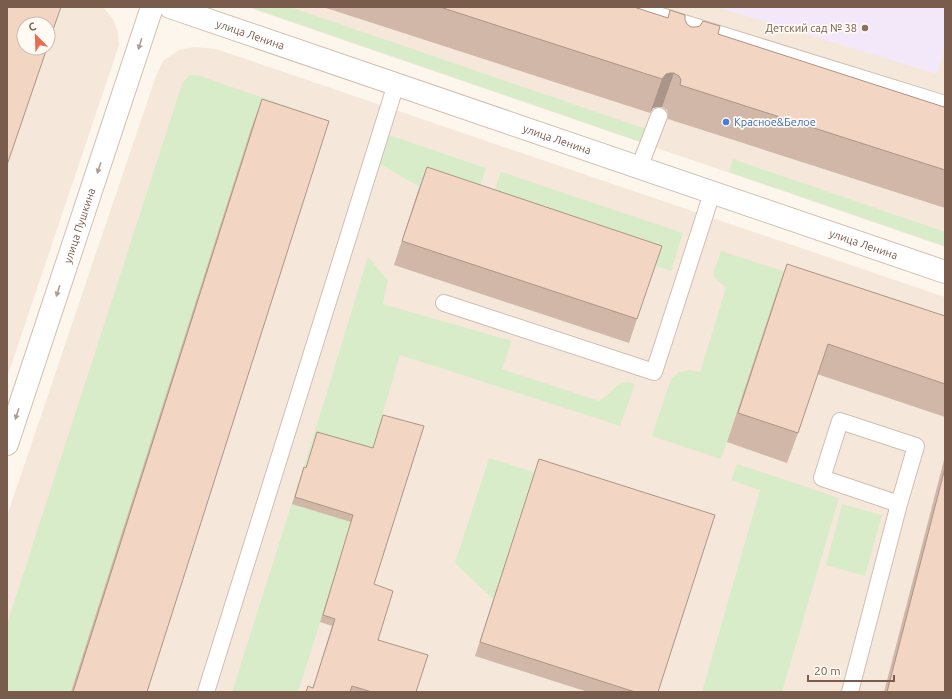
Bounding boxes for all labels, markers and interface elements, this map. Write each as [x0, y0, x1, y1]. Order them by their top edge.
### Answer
north arrow [16, 16, 56, 56]
street label: улица Ленина [215, 17, 286, 52]
text: С [27, 20, 38, 34]
place label: Детский сад № 38 [765, 22, 857, 34]
marker: Детский сад № 38 [860, 23, 870, 33]
one-way arrow [137, 39, 143, 51]
place label: Красное&Белое [734, 116, 816, 128]
marker: Красное&Белое [721, 117, 731, 127]
street label: улица Ленина [521, 122, 593, 157]
one-way arrow [96, 162, 102, 174]
street label: улица Пушкина [61, 186, 98, 265]
street label: улица Ленина [828, 227, 899, 261]
one-way arrow [55, 285, 61, 297]
one-way arrow [14, 409, 20, 421]
scale bar [808, 657, 894, 683]
text: 20 m [814, 664, 841, 677]

